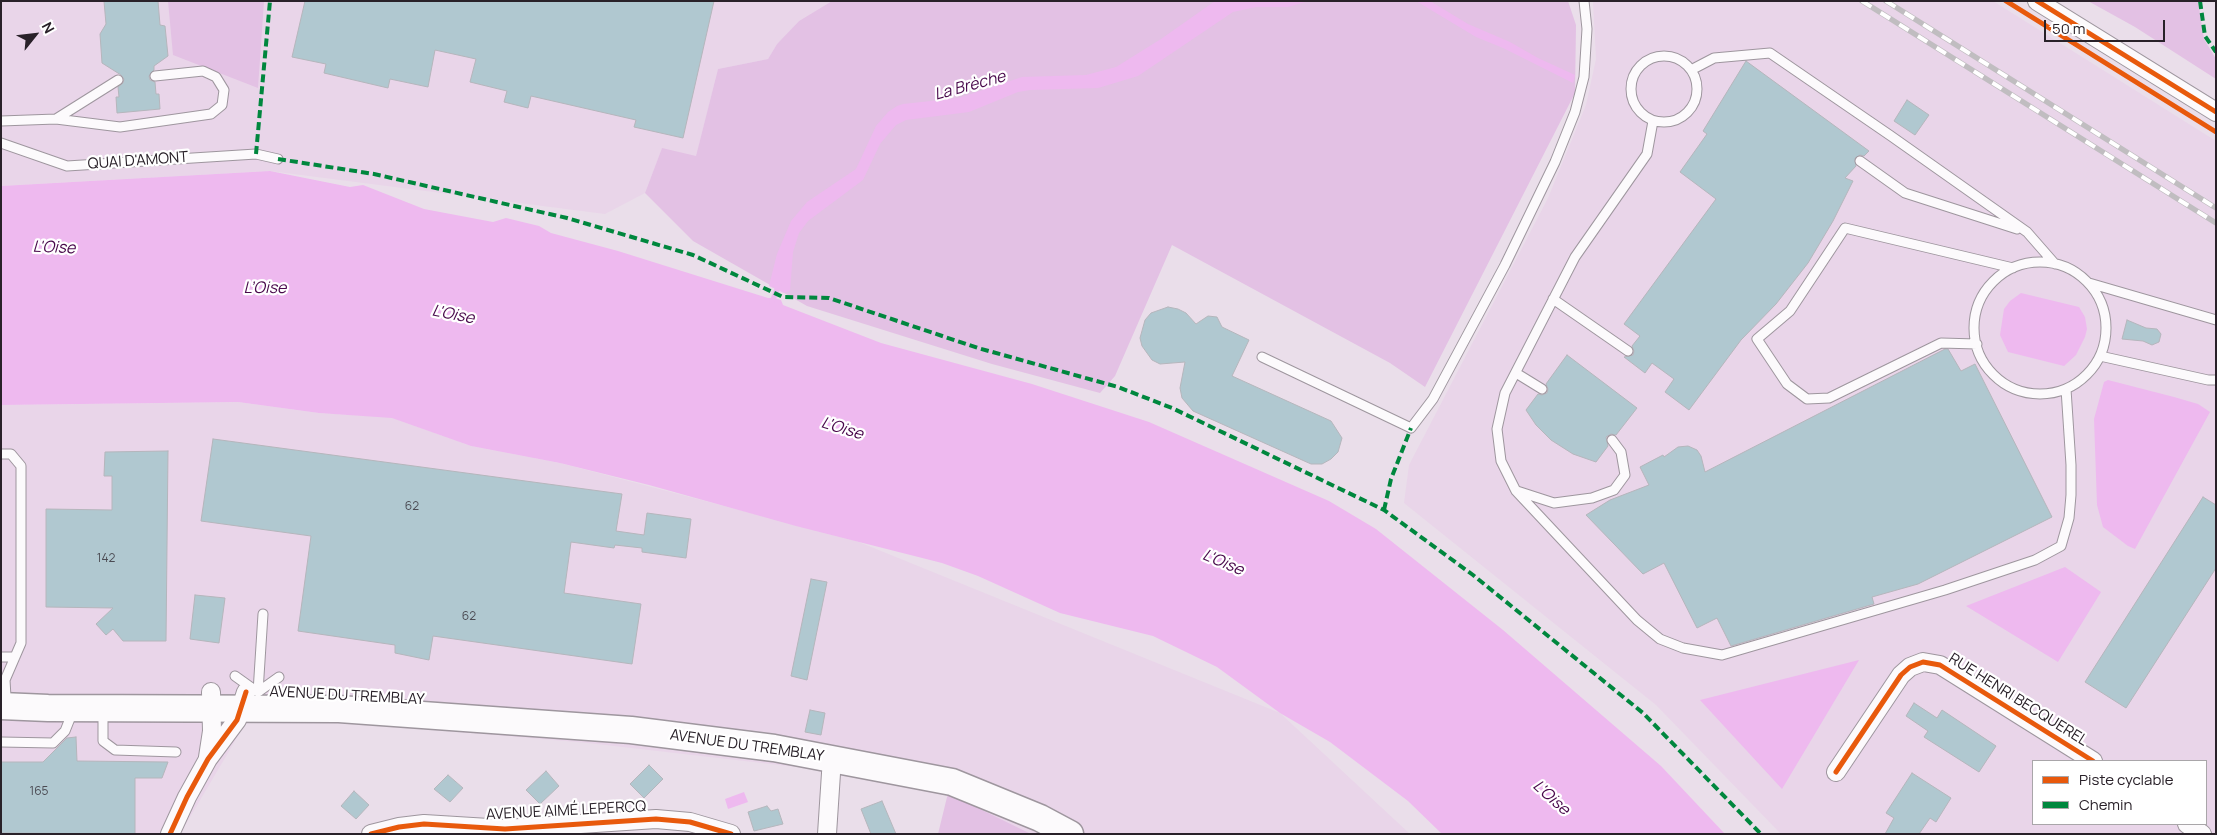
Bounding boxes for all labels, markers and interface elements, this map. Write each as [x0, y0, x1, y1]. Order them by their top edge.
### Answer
north arrow [10, 10, 60, 60]
scale bar [2047, 10, 2168, 42]
text: N [38, 18, 59, 36]
text: 50 m [2052, 18, 2086, 39]
water label: La Brèche [932, 67, 1008, 105]
street label: QUAI D'AMONT [87, 149, 189, 173]
water label: L'Oise [32, 238, 76, 258]
water label: L’Oise [244, 279, 286, 299]
water label: L'Oise [430, 301, 476, 329]
water label: L'Oise [819, 414, 865, 444]
house number: 62 [405, 500, 419, 514]
water label: L'Oise [1200, 546, 1246, 580]
house number: 142 [97, 552, 115, 566]
house number: 62 [462, 610, 476, 624]
street label: RUE HENRI BECQUEREL [1945, 650, 2091, 750]
street label: AVENUE DU TREMBLAY [269, 683, 425, 709]
street label: AVENUE DU TREMBLAY [669, 726, 825, 766]
legend [2032, 760, 2207, 825]
text: Piste cyclable [2079, 769, 2174, 790]
water label: L'Oise [1529, 777, 1573, 819]
house number: 165 [29, 785, 49, 799]
text: Chemin [2079, 794, 2132, 815]
street label: AVENUE AIMÉ LEPERCQ [486, 798, 646, 824]

